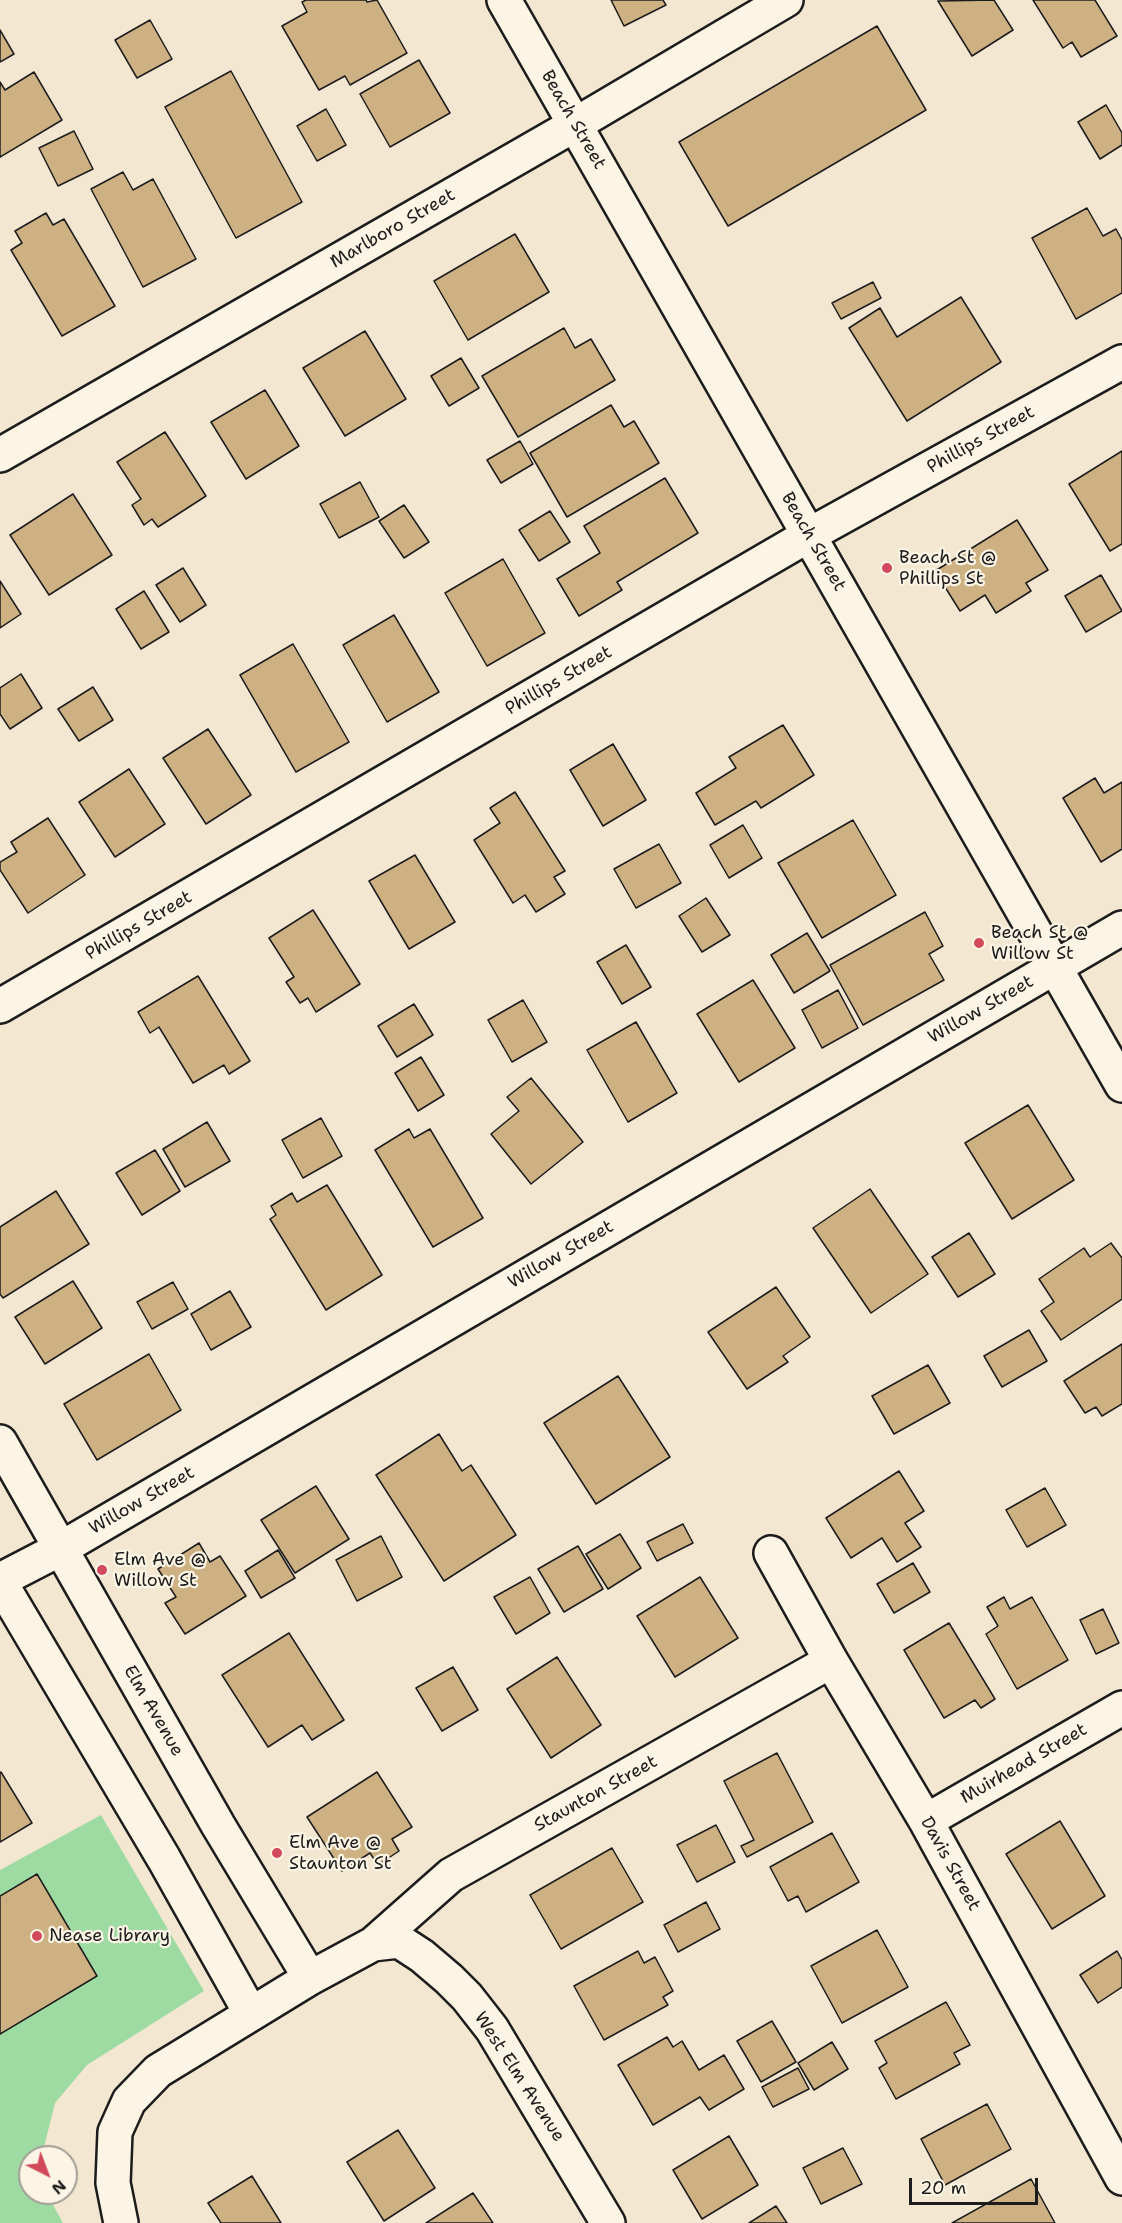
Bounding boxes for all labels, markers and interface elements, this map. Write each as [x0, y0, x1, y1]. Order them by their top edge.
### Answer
street label: Beach Street [536, 67, 610, 173]
street label: Marlboro Street [327, 185, 459, 273]
street label: Phillips Street [923, 402, 1039, 478]
street label: Beach Street [776, 489, 850, 595]
place label: Beach St @ Phillips St [899, 547, 996, 590]
marker: Beach St @ Phillips St [880, 561, 894, 575]
street label: Phillips Street [502, 642, 616, 720]
street label: Phillips Street [82, 887, 196, 965]
place label: Beach St @ Willow St [991, 922, 1088, 964]
marker: Beach St @ Willow St [972, 936, 986, 950]
street label: Willow Street [924, 971, 1038, 1049]
street label: Willow Street [504, 1216, 618, 1294]
street label: Willow Street [85, 1462, 199, 1540]
place label: Elm Ave @ Willow St [114, 1549, 206, 1592]
marker: Elm Ave @ Willow St [95, 1563, 109, 1577]
street label: Elm Avenue [118, 1662, 188, 1760]
street label: Muirhead Street [957, 1719, 1091, 1809]
street label: Staunton Street [531, 1751, 661, 1837]
street label: Davis Street [915, 1813, 985, 1915]
place label: Elm Ave @ Staunton St [289, 1832, 392, 1874]
marker: Elm Ave @ Staunton St [270, 1846, 284, 1860]
place label: Nease Library [49, 1925, 170, 1947]
marker: Nease Library [30, 1929, 44, 1943]
street label: West Elm Avenue [469, 2008, 569, 2146]
north arrow [18, 2145, 78, 2205]
scale bar [912, 2166, 1041, 2204]
text: N [47, 2175, 71, 2199]
text: 20 m [920, 2176, 966, 2200]

